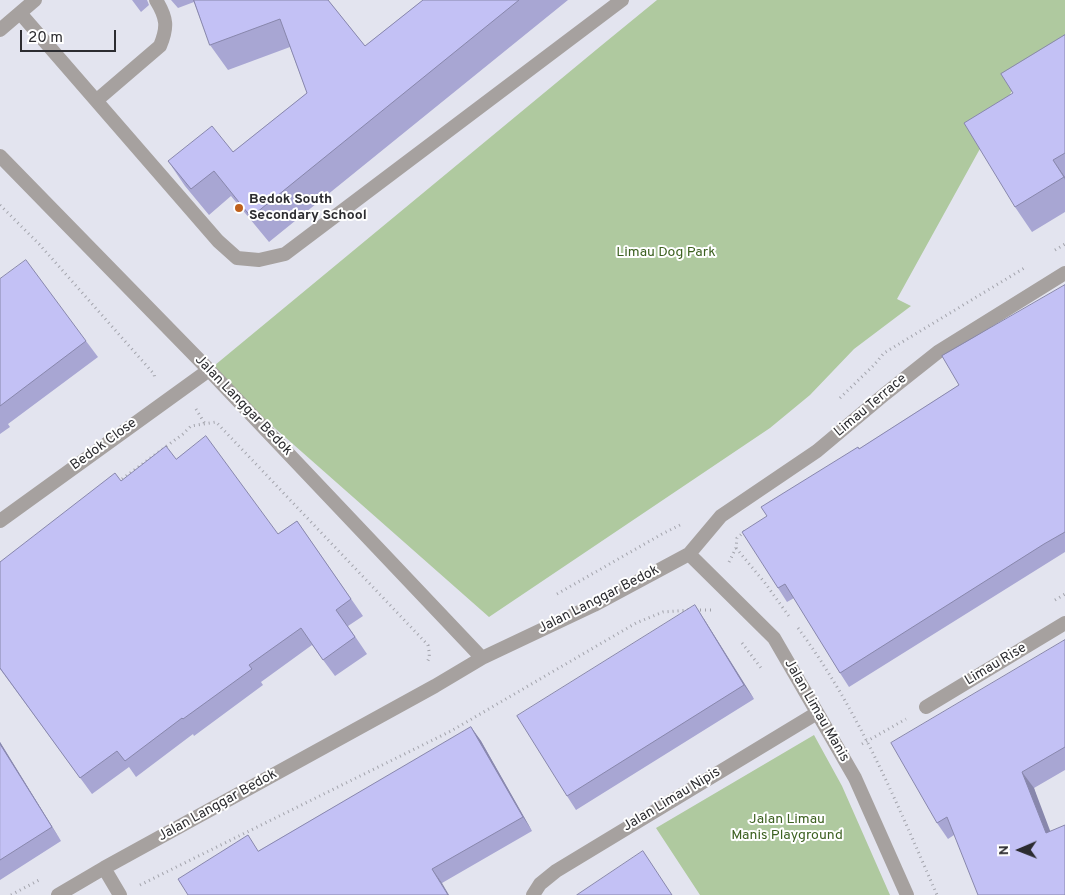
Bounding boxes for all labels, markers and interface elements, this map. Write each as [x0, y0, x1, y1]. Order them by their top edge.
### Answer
scale bar [22, 20, 119, 52]
text: 20 m [28, 29, 63, 48]
place label: Bedok South Secondary School [249, 192, 367, 224]
marker: Bedok South Secondary School [233, 202, 245, 214]
park label: Limau Dog Park [616, 245, 716, 261]
street label: Jalan Langgar Bedok [191, 352, 295, 460]
street label: Limau Terrace [831, 371, 911, 441]
street label: Bedok Close [68, 415, 140, 475]
street label: Jalan Langgar Bedok [536, 562, 662, 638]
street label: Limau Rise [962, 640, 1030, 690]
street label: Jalan Limau Manis [780, 657, 852, 765]
street label: Jalan Limau Nipis [620, 764, 724, 836]
street label: Jalan Langgar Bedok [156, 766, 280, 846]
park label: Jalan Limau Manis Playground [731, 812, 843, 844]
north arrow [995, 825, 1045, 875]
text: N [996, 845, 1013, 855]

